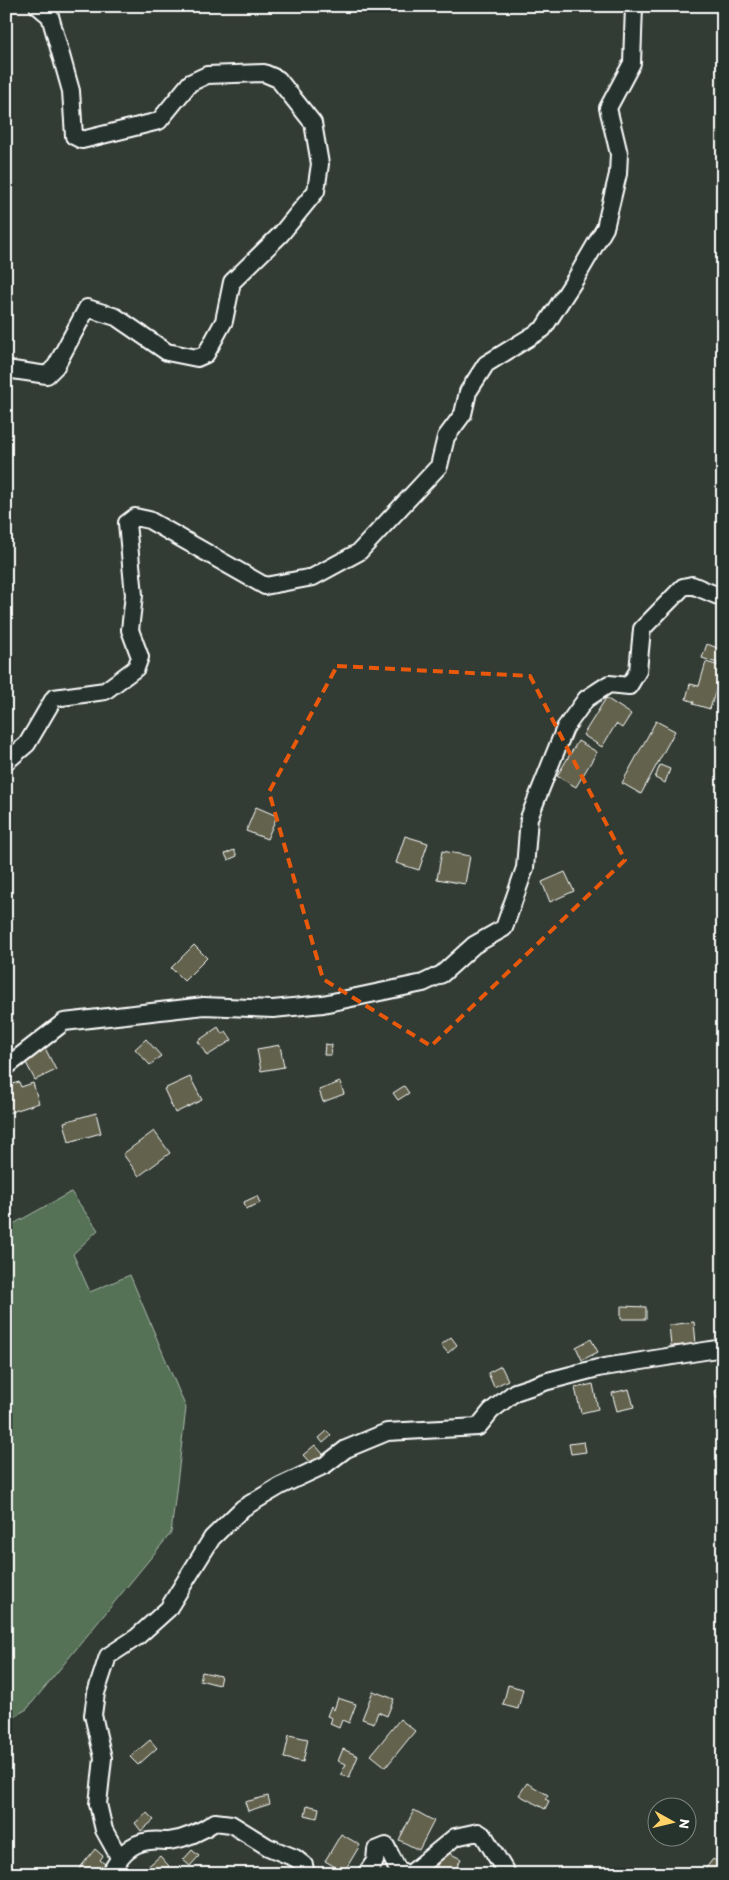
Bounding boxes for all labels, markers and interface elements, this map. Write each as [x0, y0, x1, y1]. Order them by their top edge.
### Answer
north arrow [646, 1798, 696, 1848]
text: N [675, 1818, 693, 1830]

